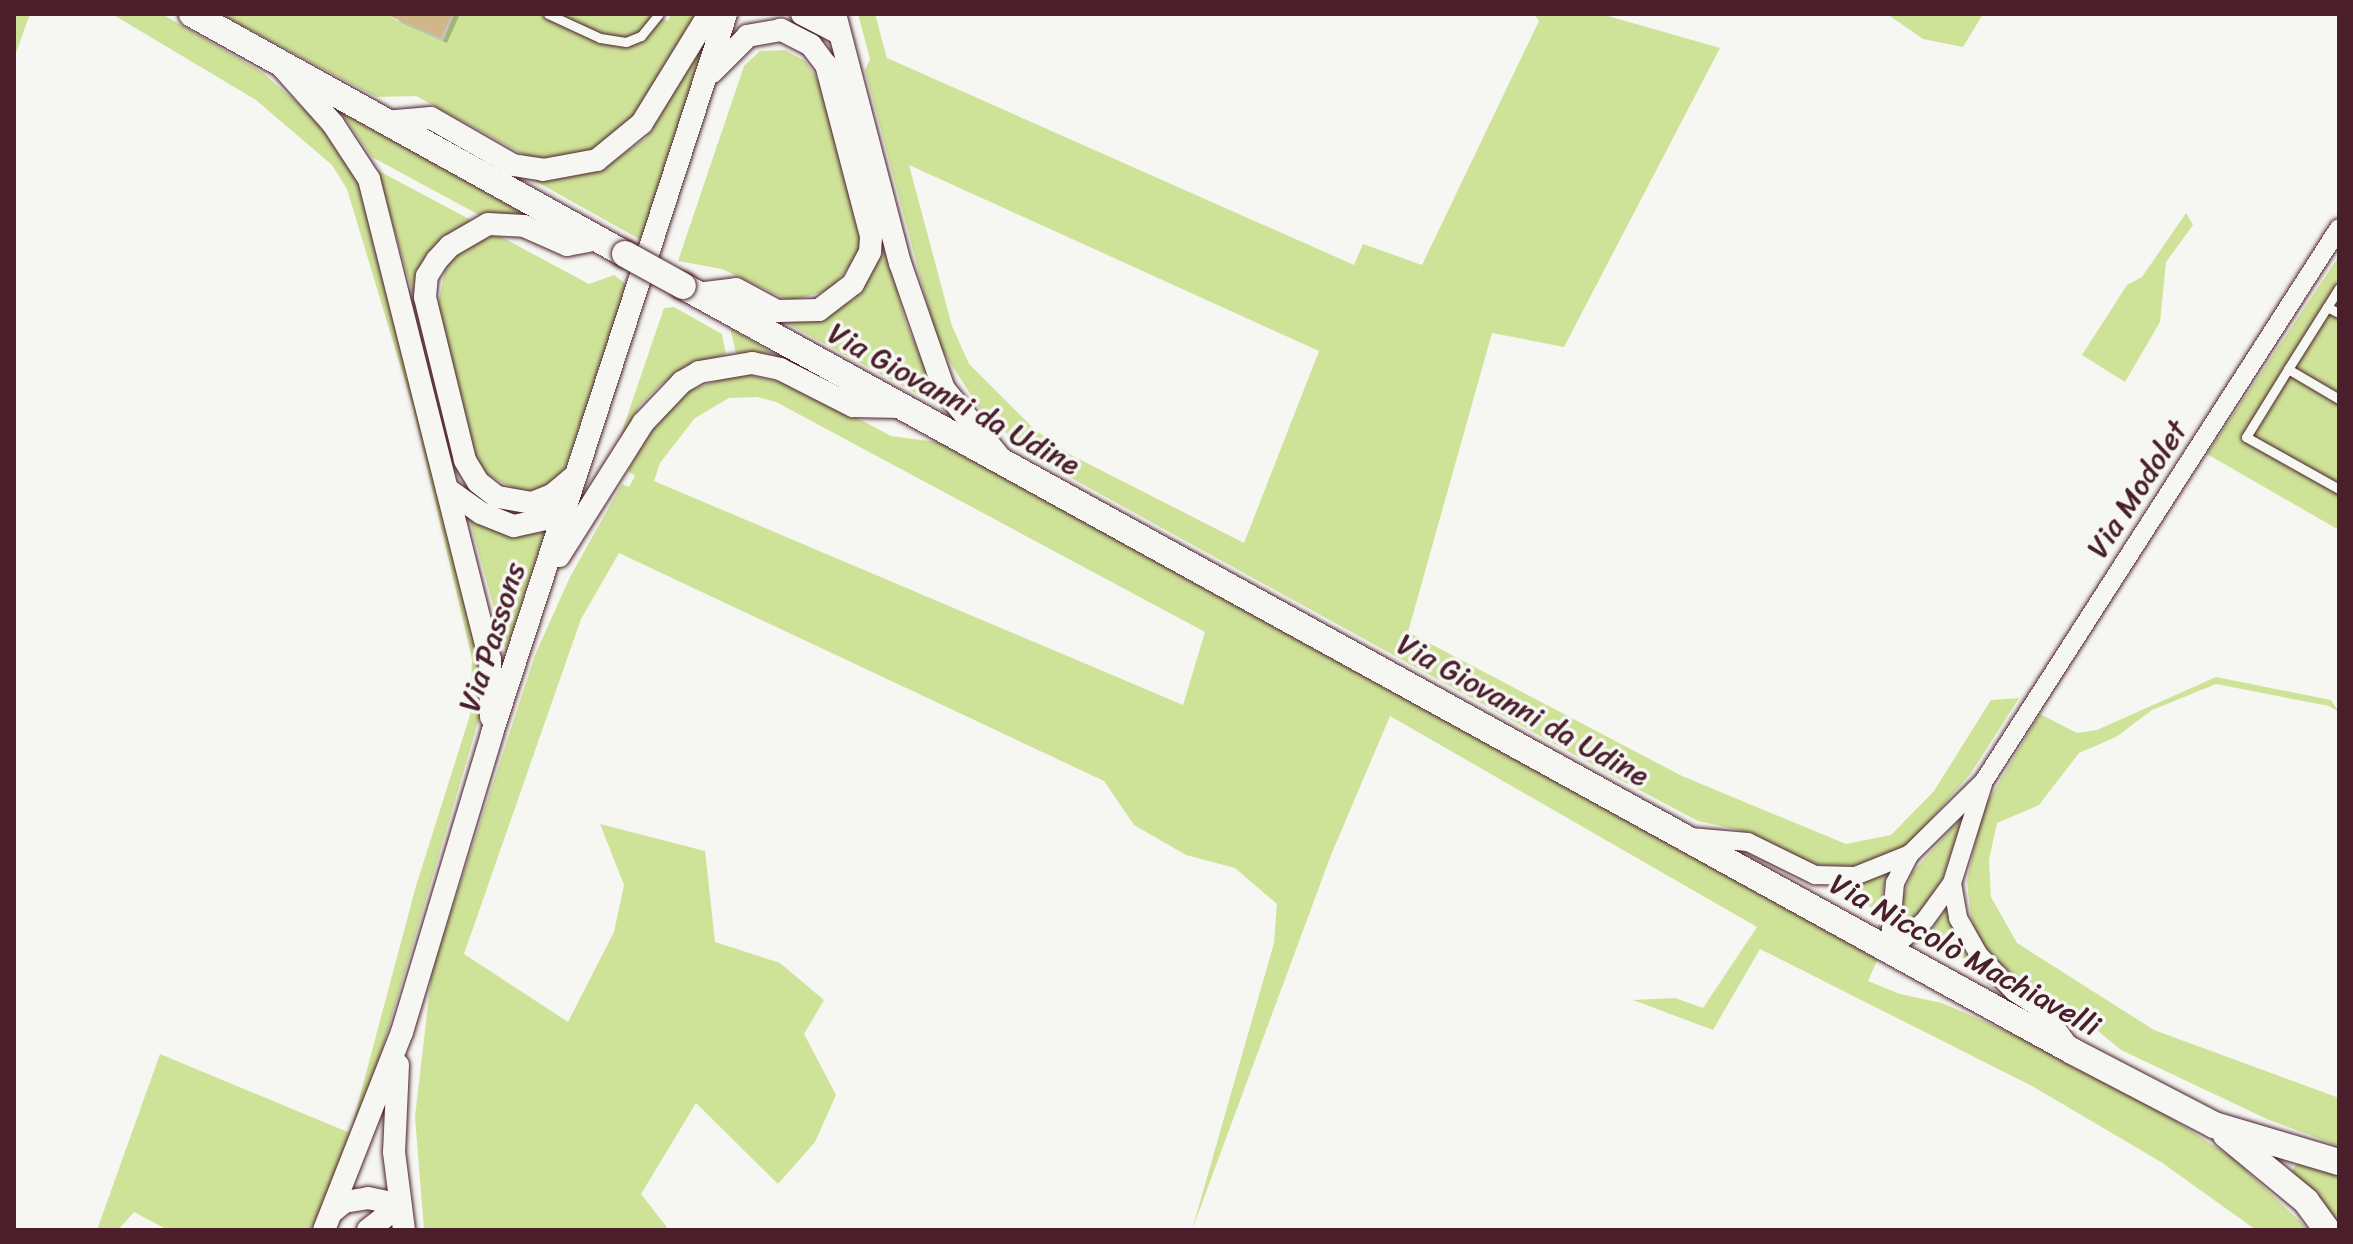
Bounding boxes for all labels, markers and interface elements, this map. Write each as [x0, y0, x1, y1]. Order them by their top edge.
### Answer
street label: Via Giovanni da Udine [822, 315, 1086, 483]
street label: Via Modolet [2080, 414, 2194, 564]
street label: Via Passons [451, 558, 533, 716]
street label: Via Giovanni da Udine [1391, 626, 1655, 794]
street label: Via Niccolò Machiavelli [1824, 866, 2106, 1044]

